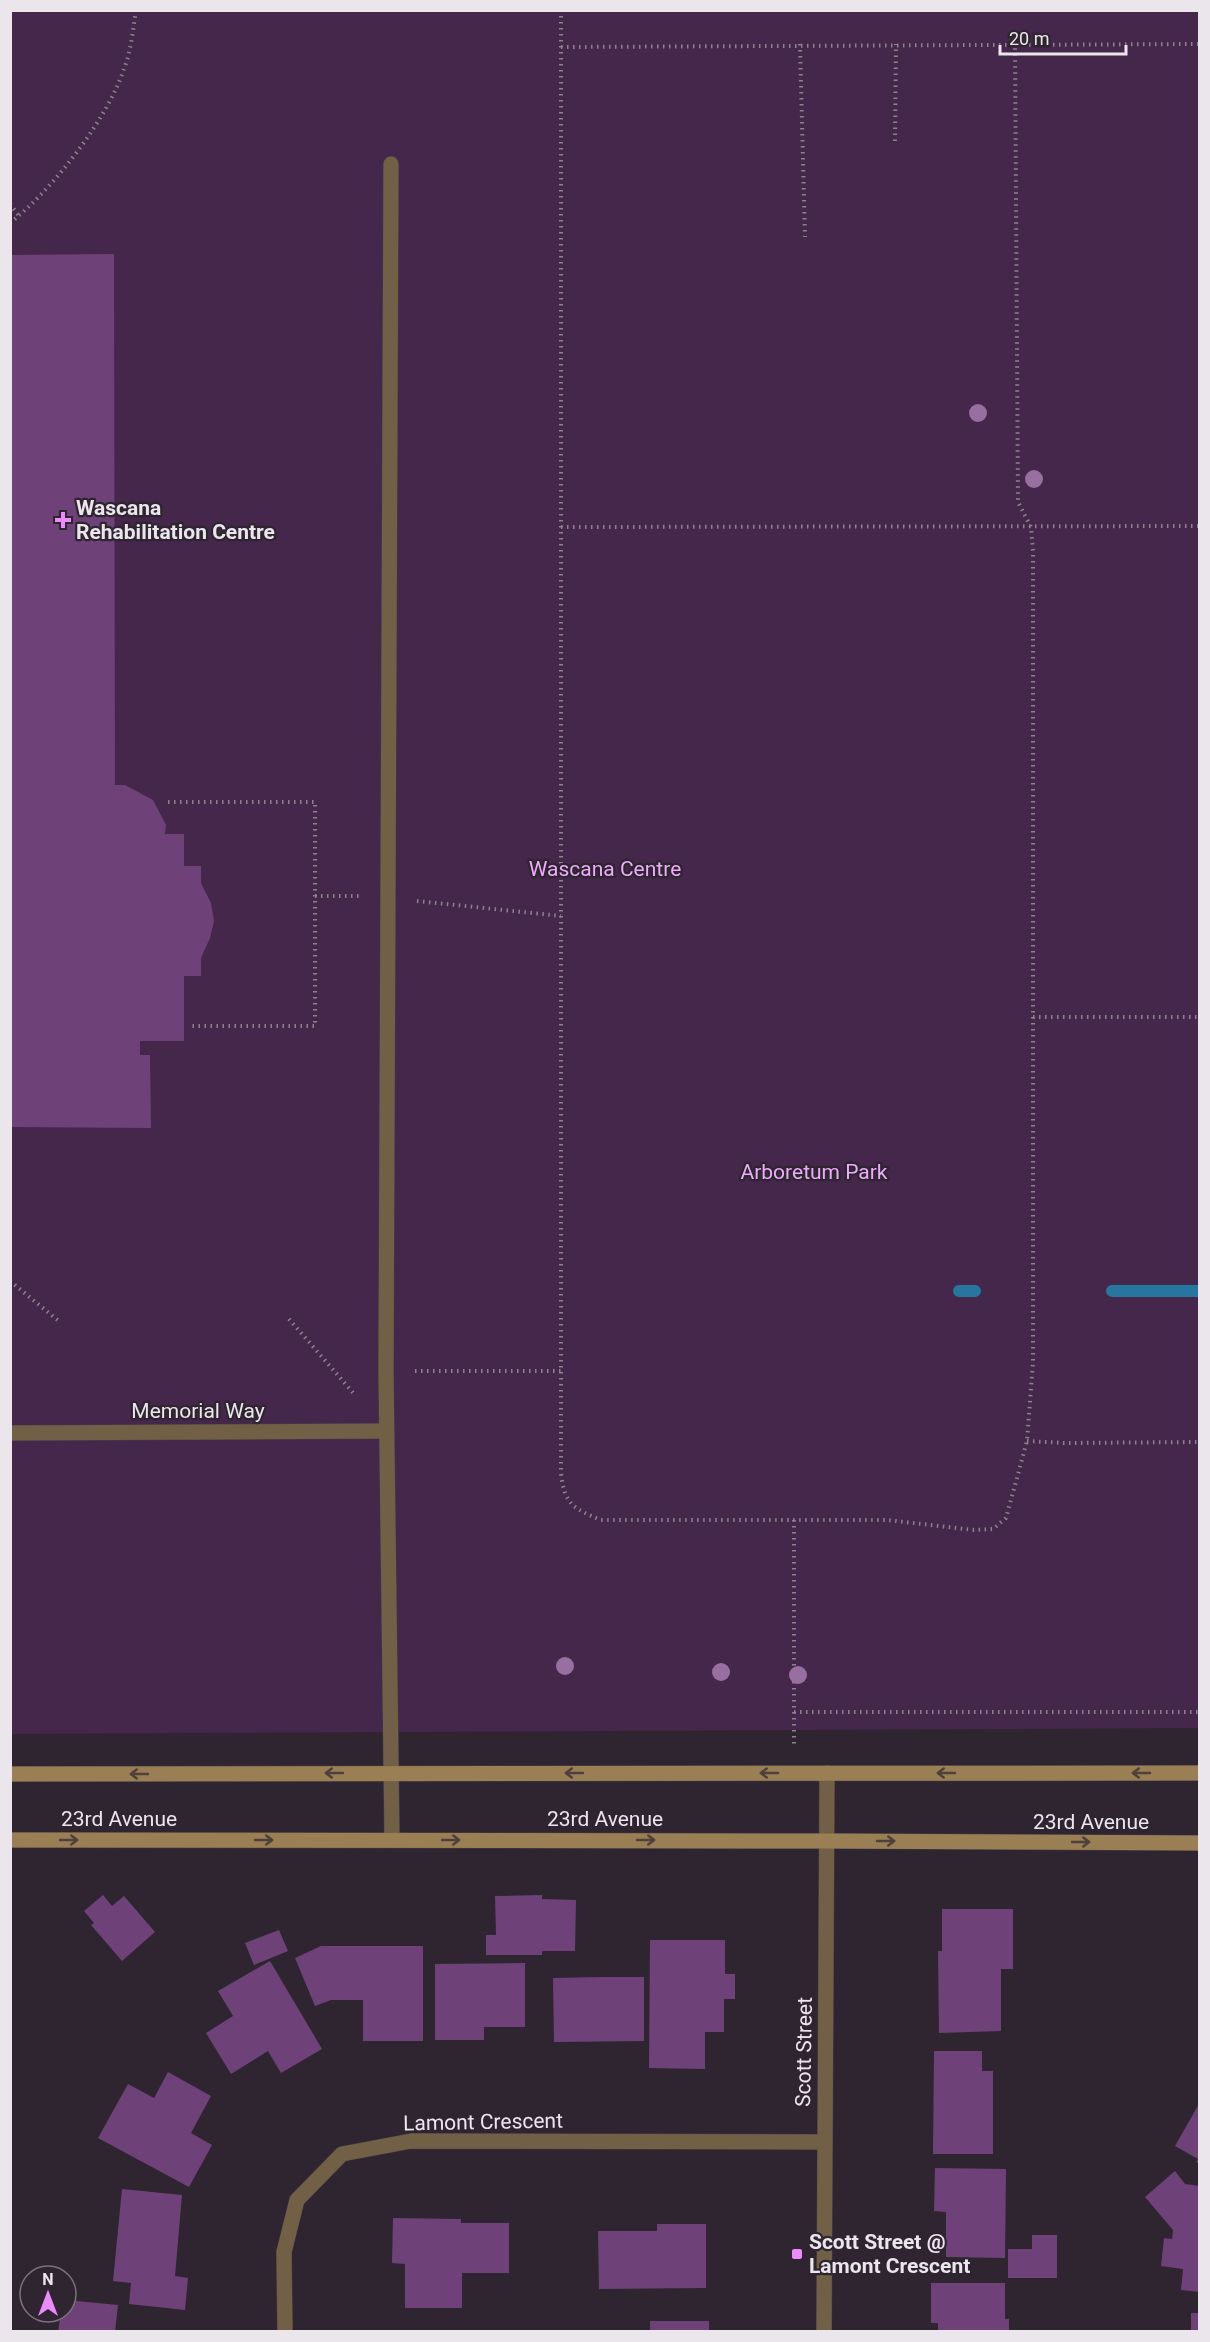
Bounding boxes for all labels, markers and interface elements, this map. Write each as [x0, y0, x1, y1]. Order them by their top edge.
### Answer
scale bar [1000, 18, 1126, 56]
text: 20 m [1009, 28, 1049, 49]
place label: Wascana Rehabilitation Centre [76, 496, 275, 544]
marker: Wascana Rehabilitation Centre [54, 511, 72, 529]
park label: Wascana Centre [529, 857, 681, 881]
park label: Arboretum Park [740, 1160, 888, 1184]
street label: Memorial Way [131, 1399, 265, 1423]
one-way arrow [324, 1767, 344, 1779]
one-way arrow [564, 1767, 584, 1779]
one-way arrow [759, 1767, 779, 1779]
one-way arrow [937, 1767, 957, 1779]
one-way arrow [1132, 1767, 1152, 1779]
one-way arrow [129, 1768, 149, 1780]
street label: 23rd Avenue [61, 1807, 177, 1831]
street label: 23rd Avenue [547, 1807, 663, 1831]
street label: 23rd Avenue [1033, 1810, 1149, 1834]
one-way arrow [58, 1834, 78, 1846]
one-way arrow [253, 1834, 273, 1846]
one-way arrow [440, 1834, 460, 1846]
one-way arrow [635, 1834, 655, 1846]
one-way arrow [876, 1835, 896, 1847]
one-way arrow [1071, 1837, 1091, 1848]
street label: Scott Street [791, 1997, 817, 2107]
street label: Lamont Crescent [403, 2109, 563, 2135]
place label: Scott Street @ Lamont Crescent [809, 2230, 970, 2278]
marker: Scott Street @ Lamont Crescent [790, 2247, 804, 2261]
north arrow [18, 2264, 78, 2324]
text: N [42, 2270, 54, 2289]

